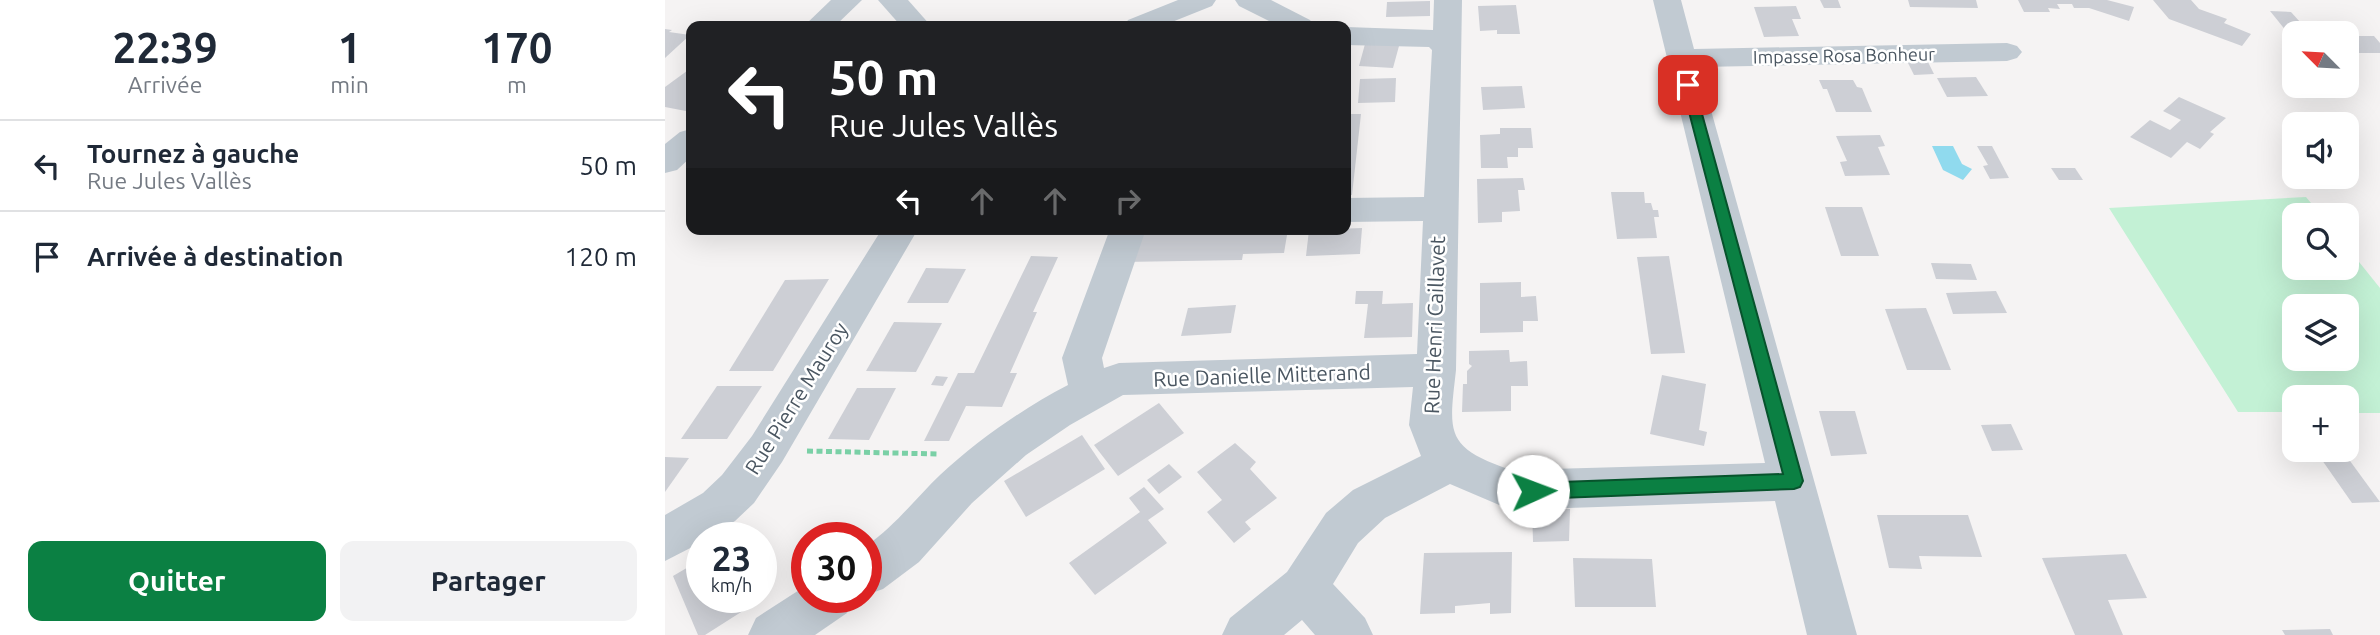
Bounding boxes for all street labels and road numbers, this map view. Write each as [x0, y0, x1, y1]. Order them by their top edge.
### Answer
street label: Impasse Rosa Bonheur [1753, 43, 1935, 67]
street label: Rue Henri Caillavet [1419, 236, 1449, 414]
street label: Rue Pierre Mauroy [740, 318, 852, 478]
street label: Rue Danielle Mitterand [1153, 359, 1371, 391]

